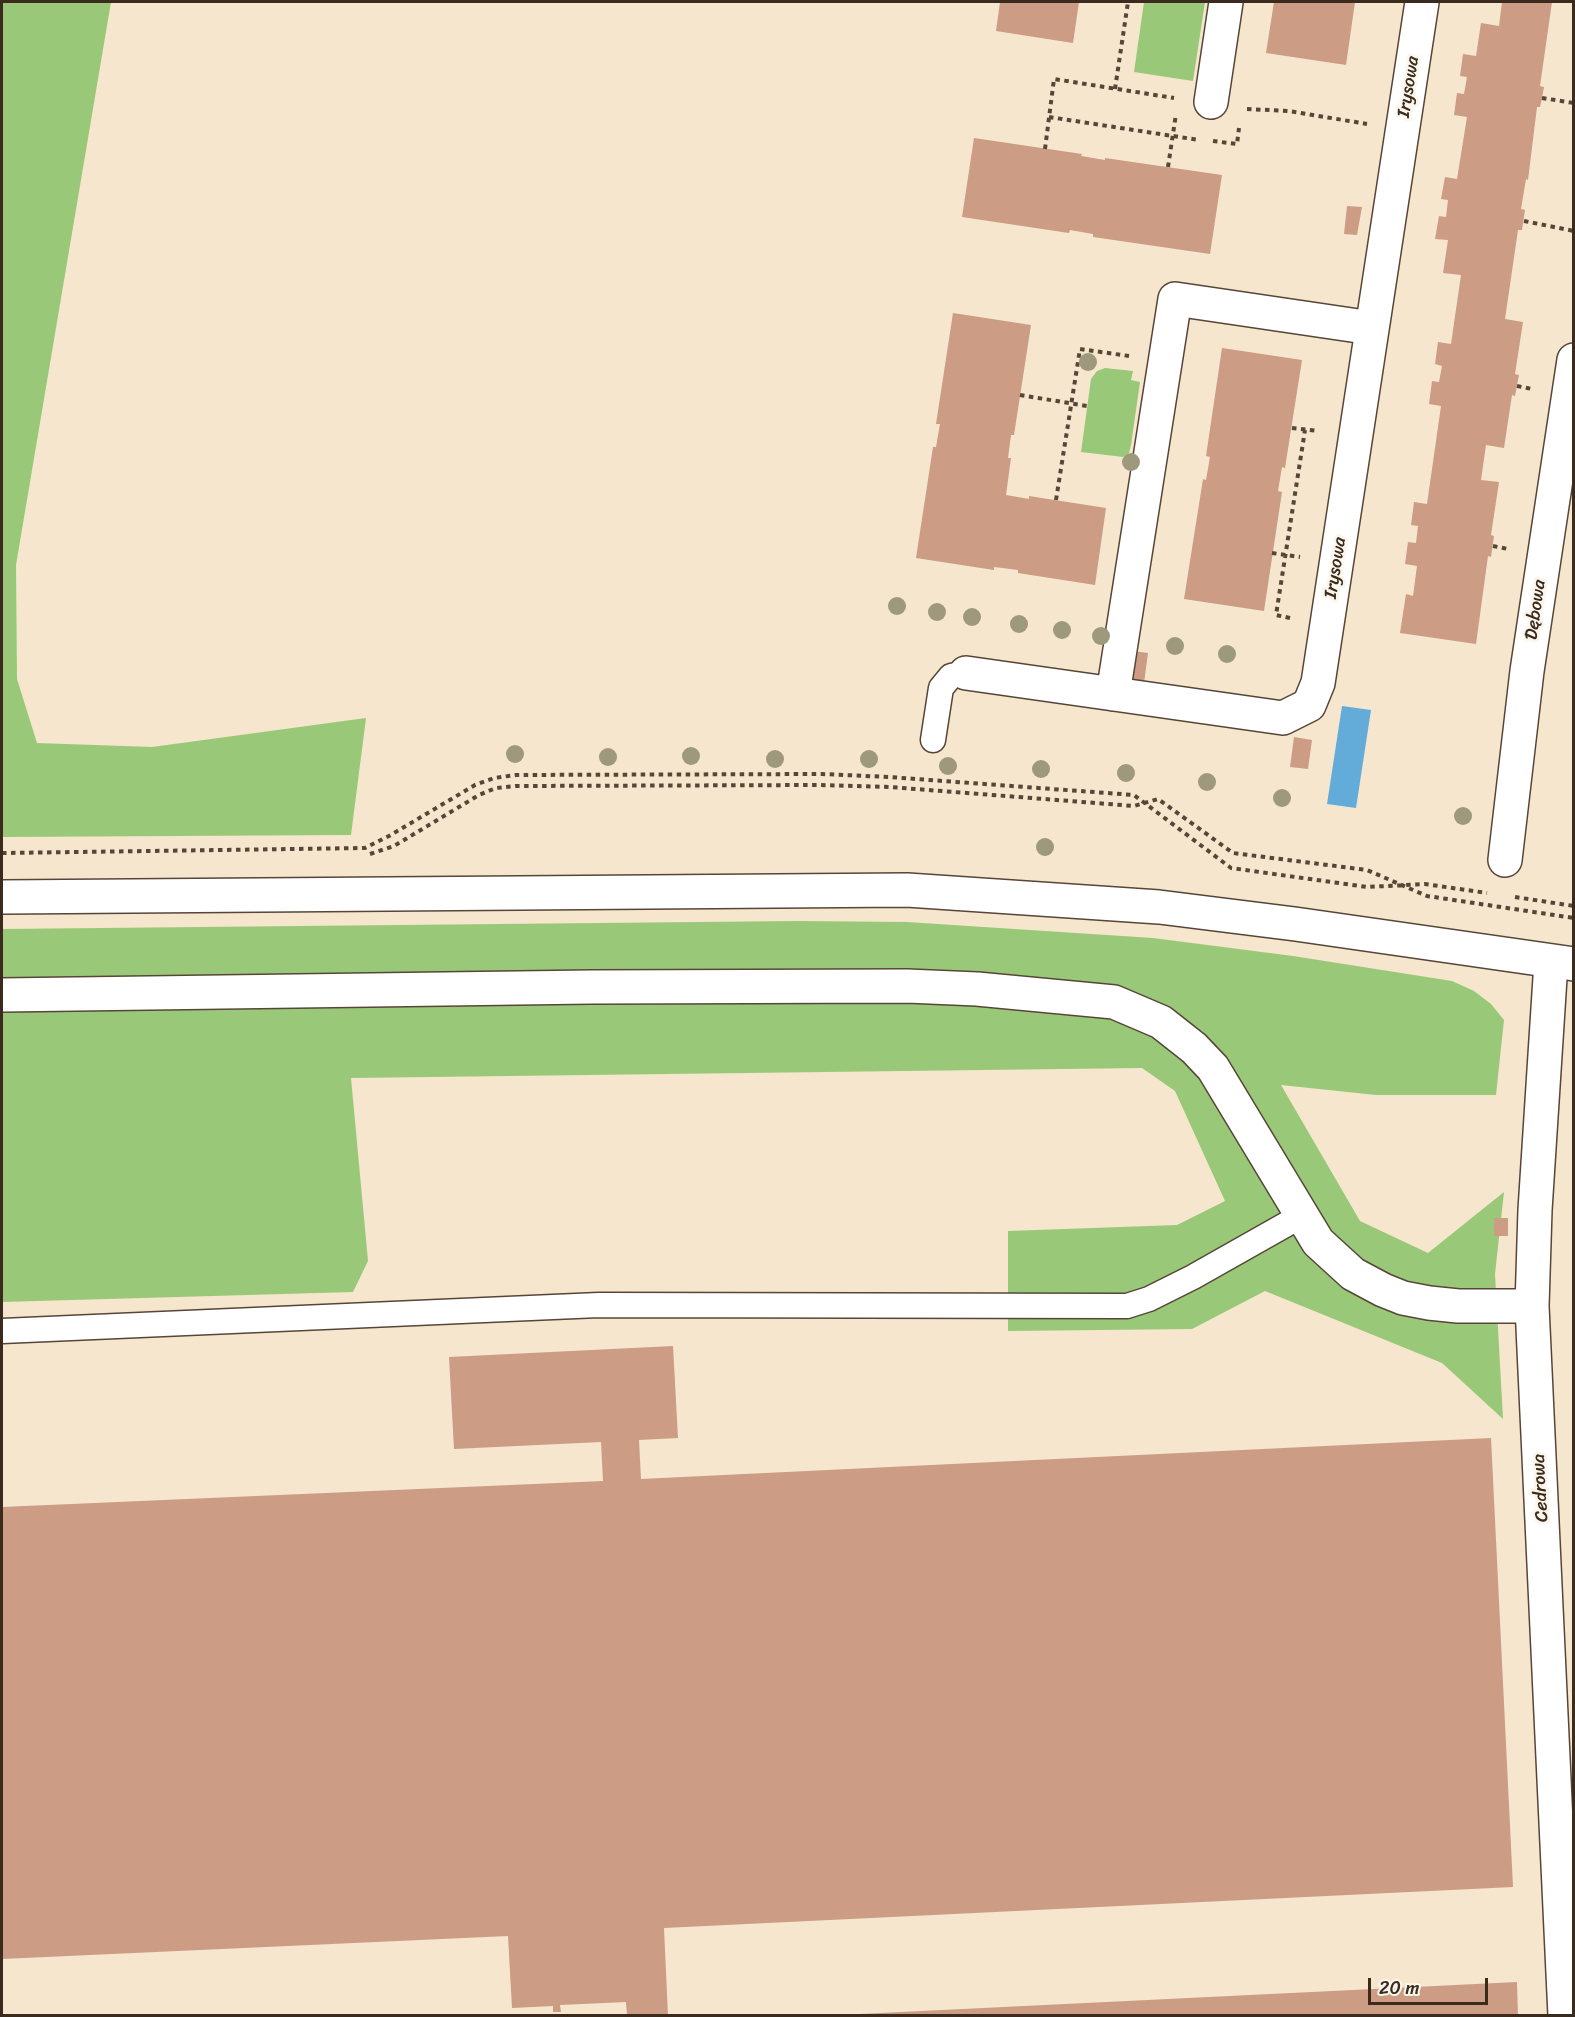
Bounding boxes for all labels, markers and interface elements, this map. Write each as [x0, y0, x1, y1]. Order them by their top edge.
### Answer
street label: Irysowa [1393, 55, 1425, 119]
street label: Irysowa [1320, 536, 1352, 600]
street label: Dębowa [1521, 579, 1551, 641]
street label: Cedrowa [1528, 1453, 1554, 1523]
scale bar [1371, 1966, 1491, 2004]
text: 20 m [1379, 1972, 1419, 2004]

